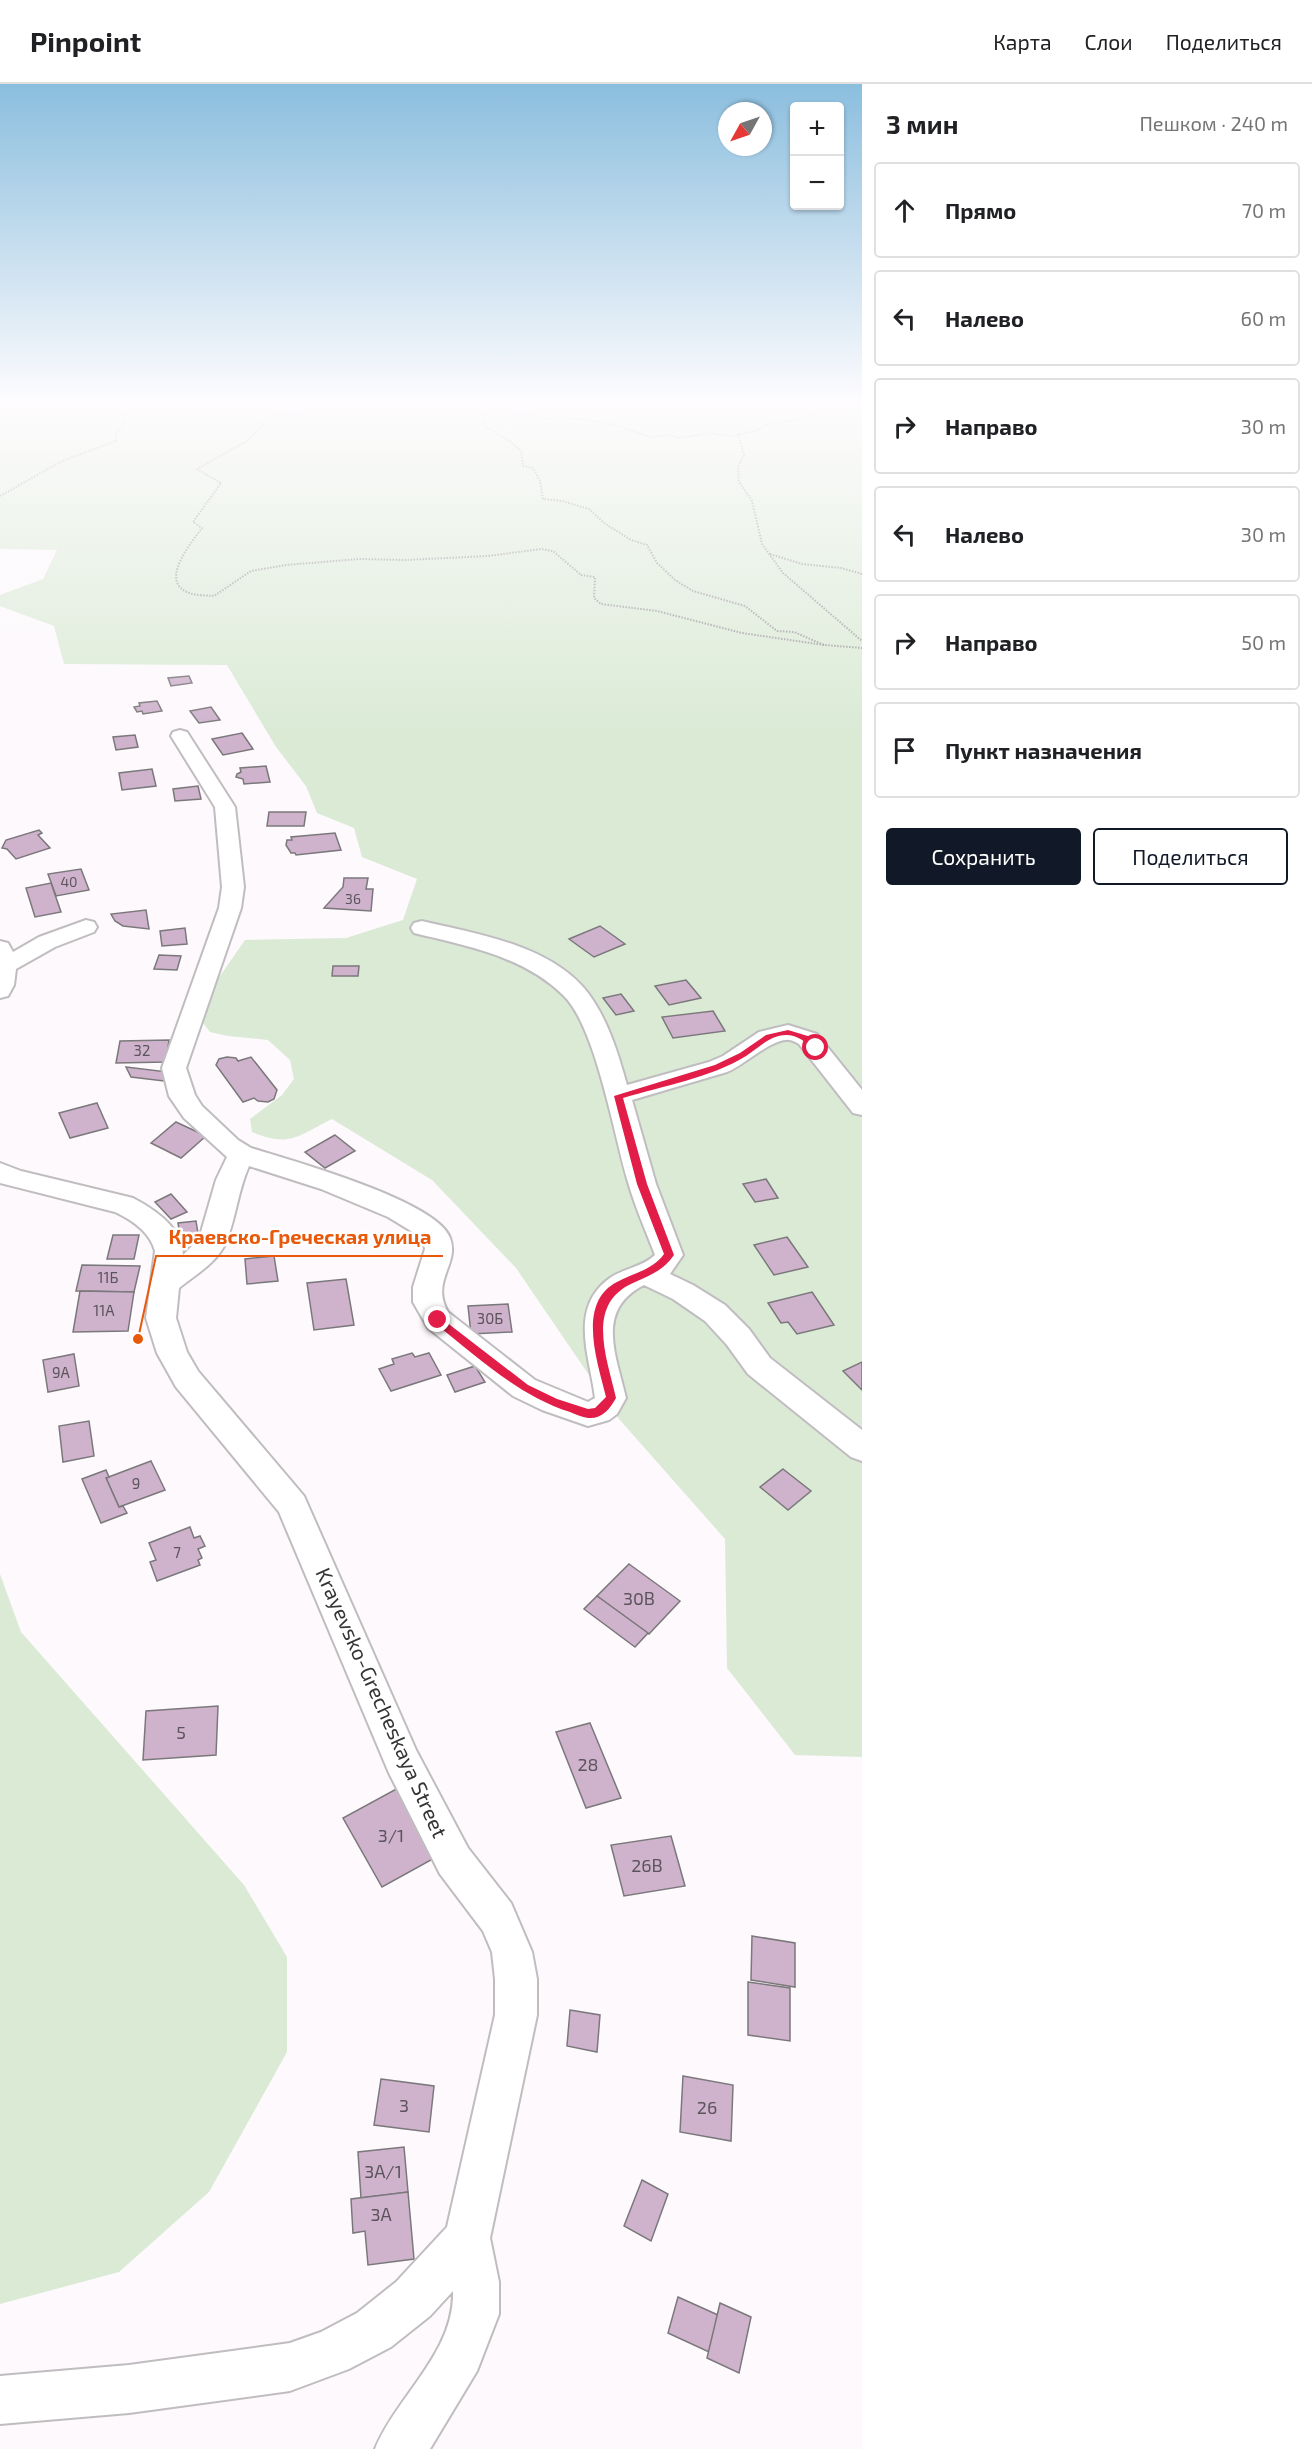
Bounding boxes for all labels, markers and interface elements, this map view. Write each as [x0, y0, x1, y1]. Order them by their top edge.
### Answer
text: Pinpoint [30, 24, 141, 58]
text: Карта [993, 29, 1052, 54]
text: Слои [1085, 29, 1133, 54]
text: Поделиться [1166, 29, 1282, 54]
north arrow [718, 102, 772, 156]
map controls [790, 102, 844, 210]
button: + [790, 102, 844, 156]
text: 3 мин [886, 108, 958, 139]
text: Пешком · 240 m [1139, 111, 1288, 135]
button: − [790, 156, 844, 210]
icon: ahead [888, 194, 921, 227]
text: Прямо [945, 197, 1016, 223]
text: 70 m [1242, 198, 1286, 222]
icon: left [888, 302, 921, 335]
text: Налево [945, 305, 1024, 331]
text: 60 m [1241, 306, 1286, 330]
icon: right [888, 410, 921, 443]
text: Направо [945, 413, 1038, 439]
text: 30 m [1241, 414, 1286, 438]
icon: left [888, 518, 921, 551]
text: Налево [945, 521, 1024, 547]
text: 30 m [1241, 522, 1286, 546]
icon: right [888, 626, 921, 659]
text: Направо [945, 629, 1038, 655]
text: 50 m [1241, 630, 1286, 654]
icon: arrive [888, 734, 921, 767]
text: Пункт назначения [945, 737, 1142, 763]
button: Сохранить [886, 828, 1081, 885]
button: Поделиться [1093, 828, 1288, 885]
house number: 40 [60, 873, 78, 890]
house number: 36 [345, 890, 361, 907]
route start [802, 1034, 828, 1060]
house number: 32 [134, 1041, 150, 1059]
callout: Краевско-Греческая улица [156, 1218, 443, 1256]
text: Краевско-Греческая улица [168, 1224, 432, 1248]
house number: 11Б [98, 1268, 118, 1286]
house number: 11А [93, 1301, 115, 1319]
route end [424, 1306, 450, 1332]
house number: 30Б [477, 1309, 503, 1327]
house number: 9А [52, 1363, 71, 1381]
house number: 9 [132, 1474, 140, 1492]
house number: 7 [173, 1543, 181, 1561]
street label: Krayevsko-Grecheskaya Street [311, 1564, 453, 1841]
house number: 30В [623, 1587, 655, 1609]
house number: 5 [176, 1721, 186, 1743]
house number: 28 [577, 1753, 599, 1775]
house number: 3/1 [378, 1824, 404, 1846]
house number: 26В [631, 1854, 663, 1876]
house number: 3 [399, 2094, 409, 2116]
house number: 26 [697, 2096, 717, 2118]
house number: 3А/1 [364, 2160, 402, 2182]
house number: 3А [370, 2203, 392, 2225]

